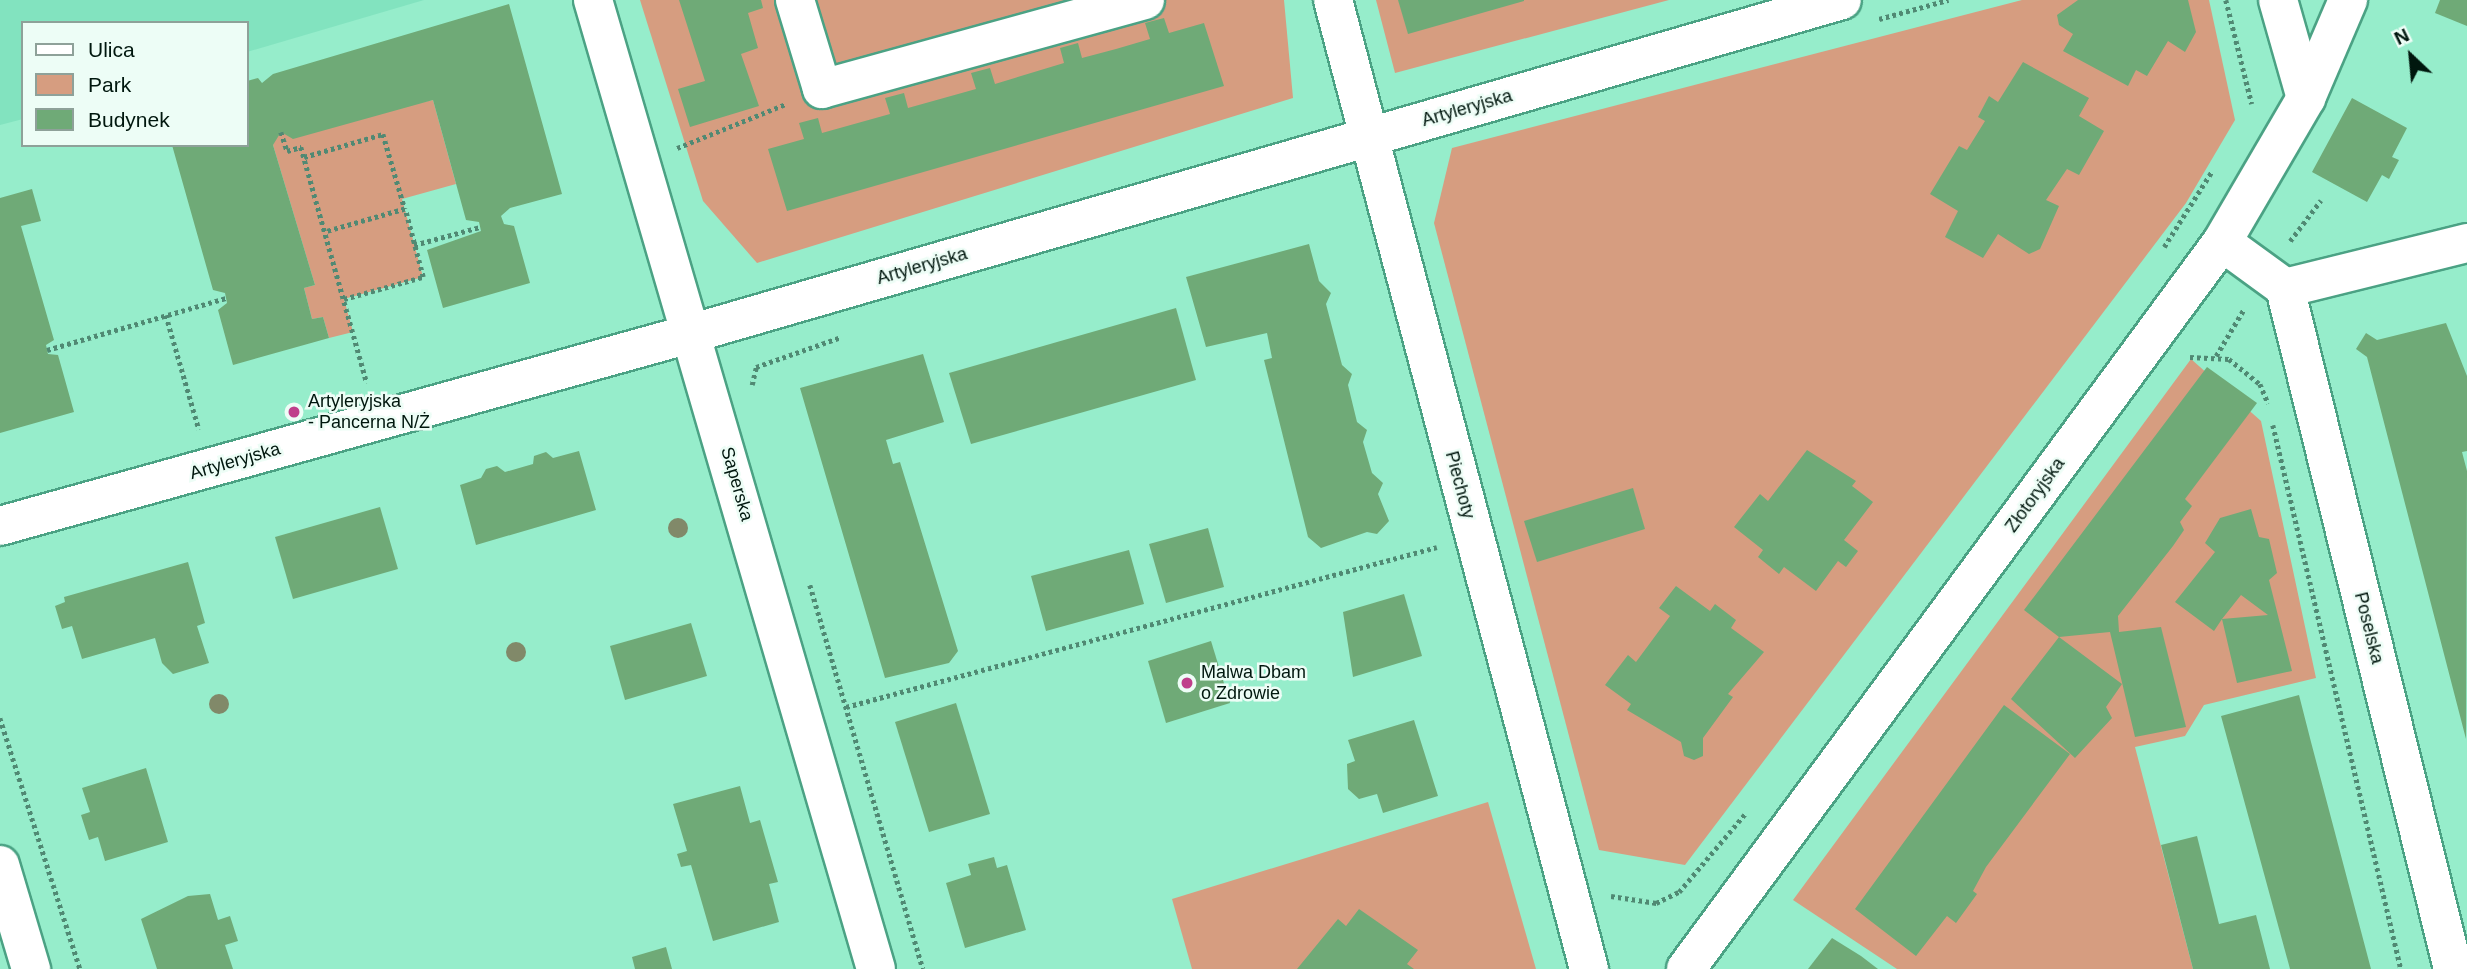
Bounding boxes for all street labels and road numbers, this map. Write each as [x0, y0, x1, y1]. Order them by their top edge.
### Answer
street label: Artyleryjska [1419, 85, 1515, 131]
street label: Artyleryjska [874, 243, 970, 289]
street label: Artyleryjska [187, 438, 283, 484]
street label: Saperska [716, 444, 758, 524]
street label: Piechoty [1441, 449, 1479, 521]
street label: Złotoryjska [2001, 453, 2069, 537]
street label: Poselska [2350, 590, 2388, 666]

